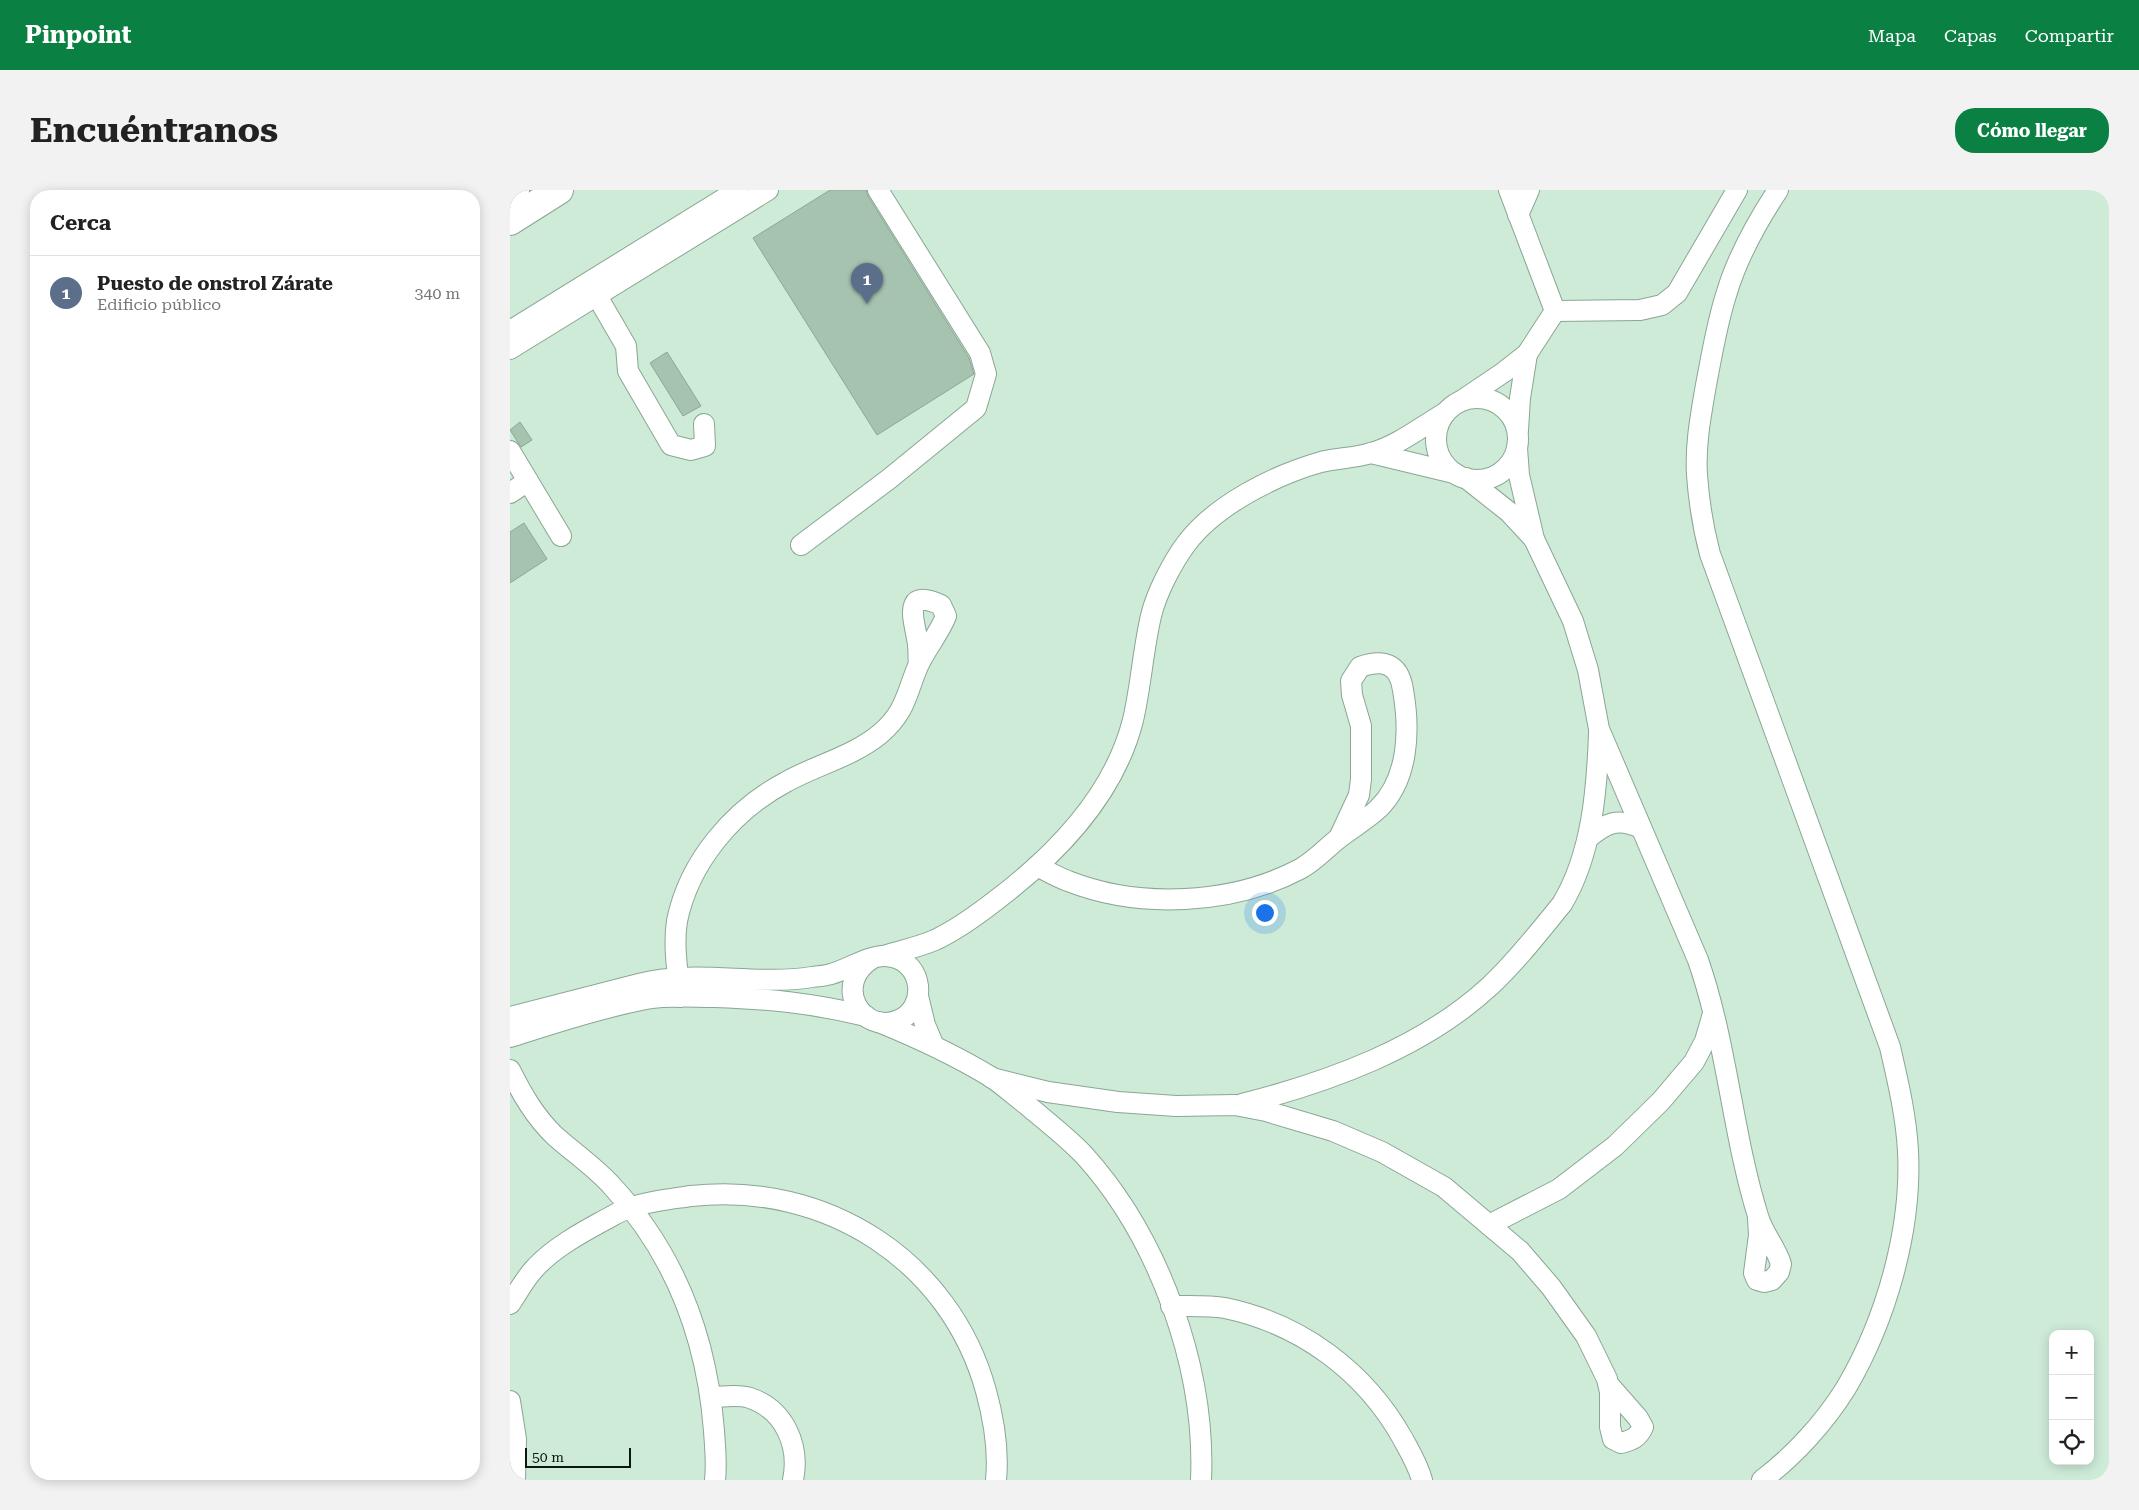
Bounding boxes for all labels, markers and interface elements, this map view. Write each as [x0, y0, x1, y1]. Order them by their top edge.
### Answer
text: Pinpoint [25, 21, 131, 49]
text: Mapa [1868, 25, 1916, 46]
text: Capas [1944, 25, 1997, 46]
text: Compartir [2025, 25, 2114, 46]
button: Cómo llegar [1955, 108, 2109, 153]
text: Encuéntranos [30, 110, 278, 151]
text: Cerca [50, 211, 111, 235]
pin: 1 [851, 263, 883, 304]
text: Puesto de onstrol Zárate [97, 272, 333, 295]
text: 1 [62, 284, 70, 303]
text: 340 m [414, 284, 460, 303]
text: Edificio público [97, 295, 221, 314]
your location [1252, 900, 1278, 926]
map controls [2049, 1330, 2094, 1465]
button: + [2049, 1330, 2094, 1375]
button: − [2049, 1375, 2094, 1420]
button: locate [2049, 1420, 2094, 1465]
scale bar [525, 1445, 631, 1468]
text: 50 m [532, 1449, 564, 1465]

